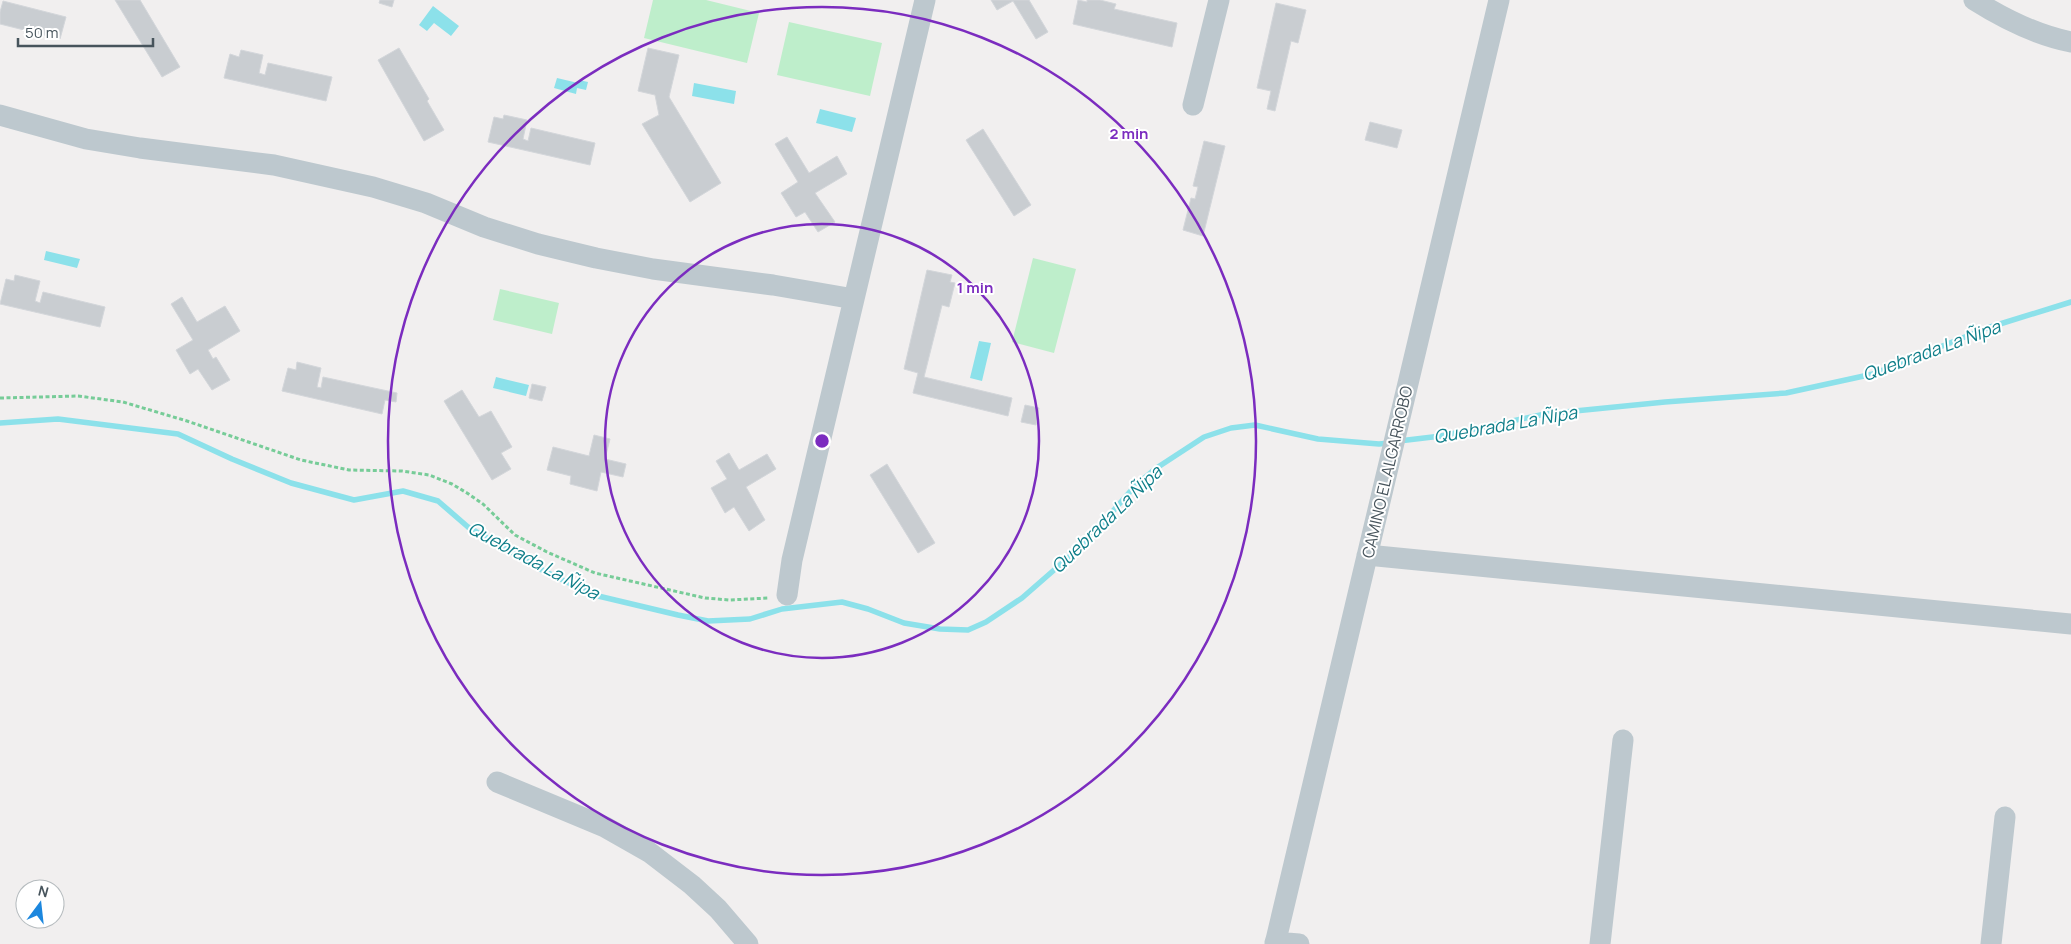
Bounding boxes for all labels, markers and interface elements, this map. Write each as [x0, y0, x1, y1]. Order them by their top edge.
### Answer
scale bar [18, 15, 152, 47]
text: 50 m [25, 22, 59, 43]
text: 2 min [1109, 123, 1149, 144]
text: 1 min [957, 277, 993, 298]
water label: Quebrada La Ñipa [1859, 314, 2004, 386]
street label: CAMINO EL ALGARROBO [1356, 383, 1418, 560]
water label: Quebrada La Ñipa [1431, 399, 1580, 448]
centre of rings [813, 432, 831, 450]
water label: Quebrada La Ñipa [1045, 459, 1167, 578]
water label: Quebrada La Ñipa [464, 515, 605, 605]
north arrow [15, 879, 65, 929]
text: N [36, 880, 51, 901]

